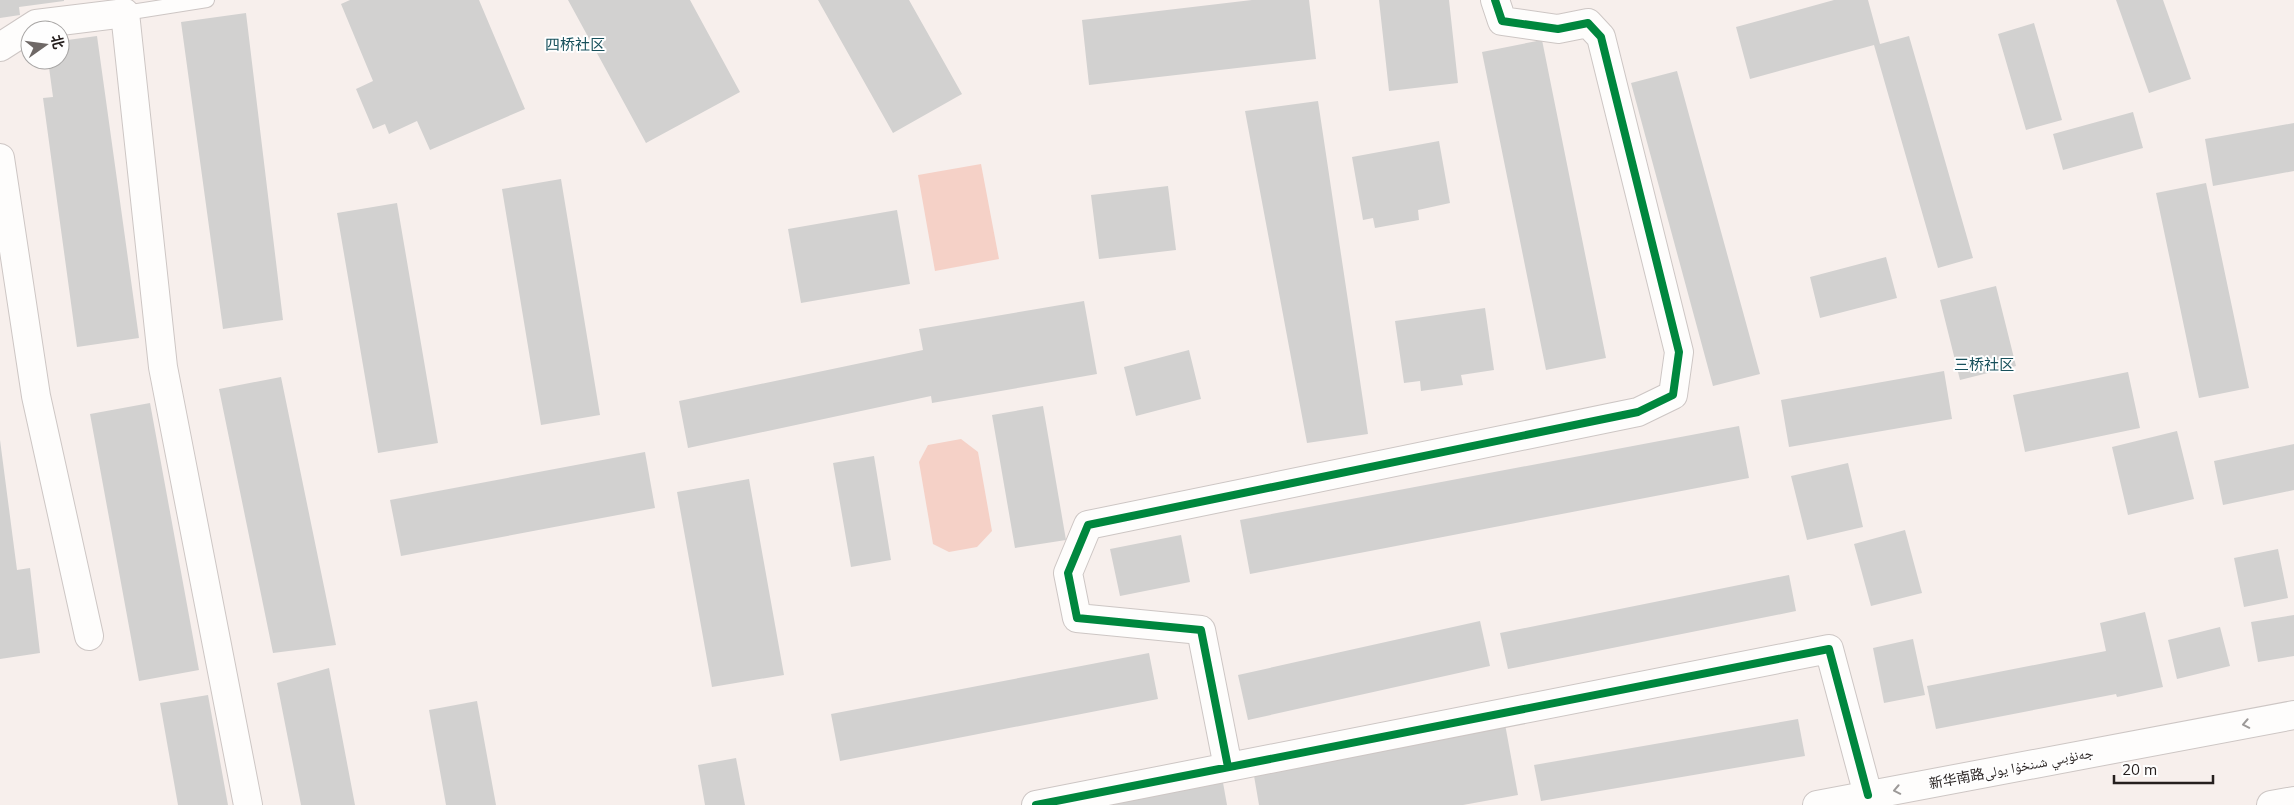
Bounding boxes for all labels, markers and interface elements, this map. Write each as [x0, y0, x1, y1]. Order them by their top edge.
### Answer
north arrow [20, 20, 70, 70]
text: 北 [47, 33, 68, 51]
district label: 四桥社区 [545, 35, 605, 54]
district label: 三桥社区 [1954, 355, 2014, 374]
one-way arrow [2242, 718, 2250, 729]
street label: 新华南路جەنۇبىي شىنخۇا يولى [1927, 743, 2095, 795]
scale bar [2114, 752, 2213, 784]
text: 20 m [2122, 760, 2157, 779]
one-way arrow [1893, 784, 1902, 794]

